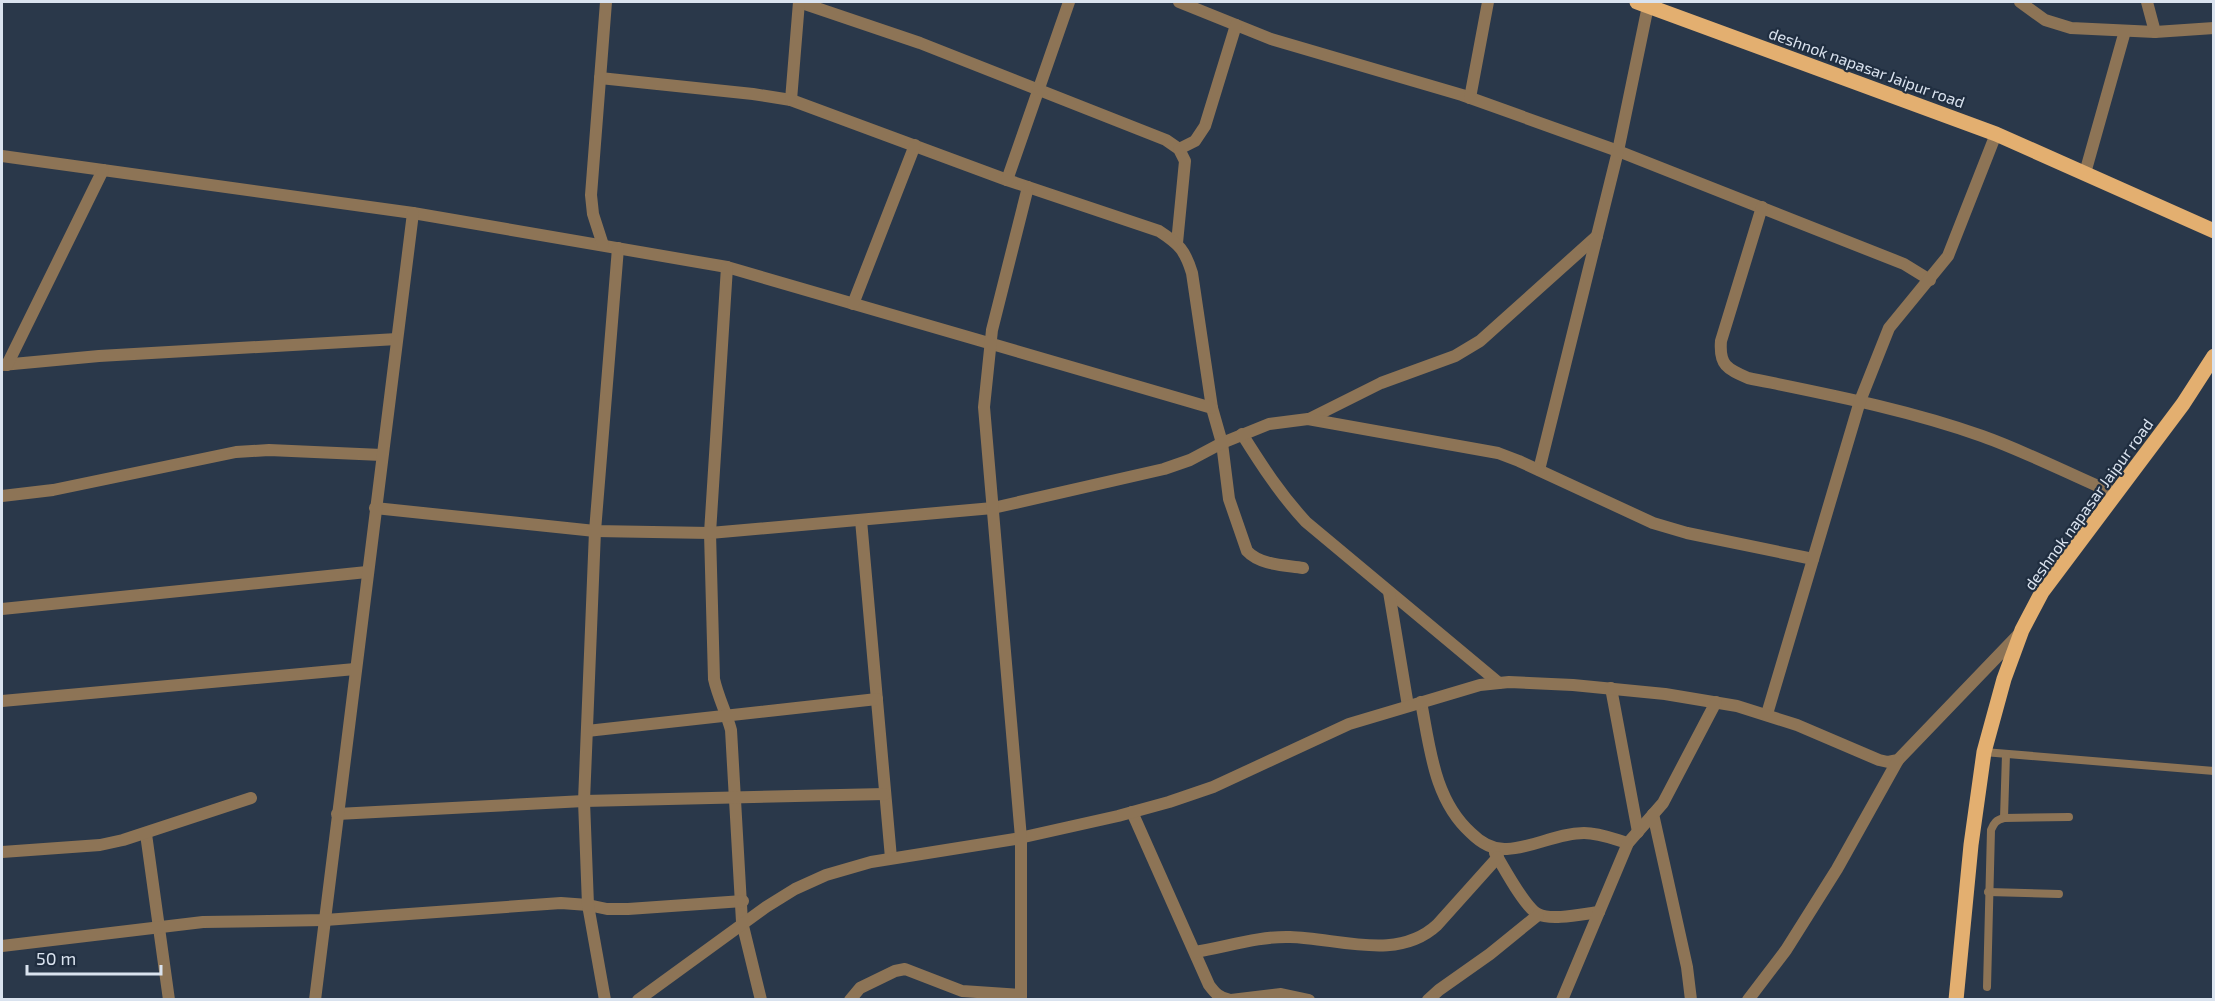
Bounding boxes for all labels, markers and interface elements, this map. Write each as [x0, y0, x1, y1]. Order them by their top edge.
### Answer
street label: deshnok napasar Jaipur road [1766, 23, 1968, 111]
street label: deshnok napasar Jaipur road [2019, 415, 2157, 593]
scale bar [27, 938, 160, 976]
text: 50 m [36, 947, 76, 969]

